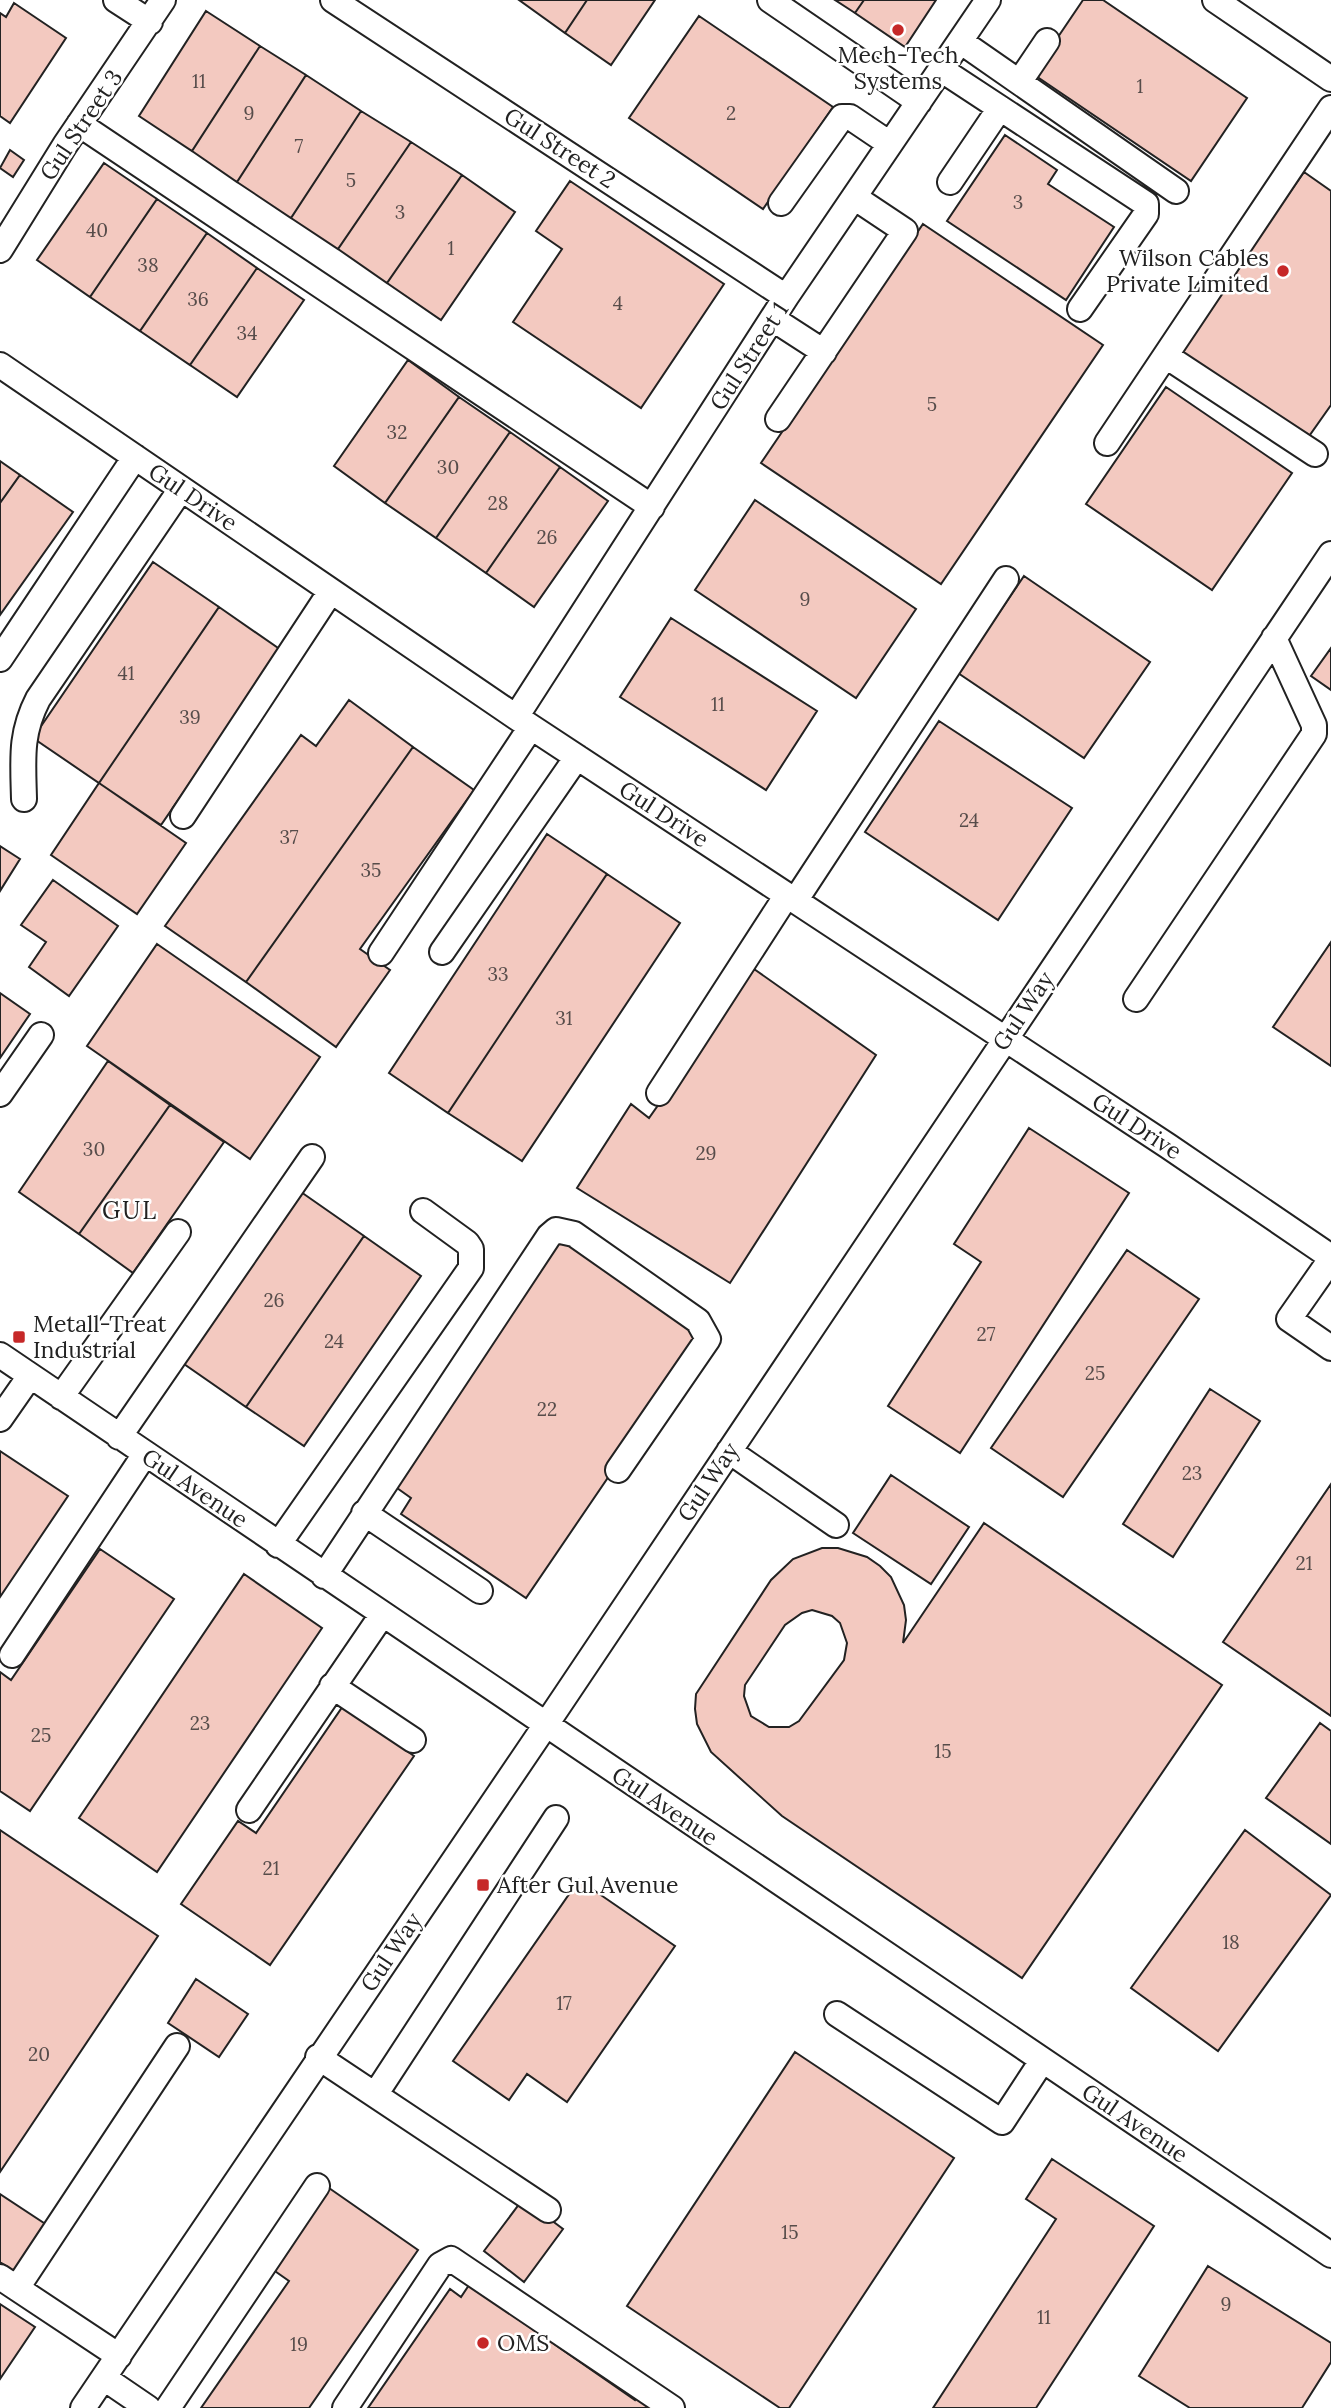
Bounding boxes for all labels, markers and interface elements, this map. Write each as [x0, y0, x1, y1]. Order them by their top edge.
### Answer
marker: Mech-Tech Systems [890, 22, 906, 38]
place label: Mech-Tech Systems [837, 40, 959, 95]
street label: Gul Street 3 [33, 64, 128, 186]
house number: 11 [192, 69, 206, 93]
house number: 1 [1137, 74, 1144, 98]
house number: 9 [244, 101, 254, 125]
street label: Gul Street 2 [499, 101, 621, 194]
house number: 2 [726, 101, 736, 125]
house number: 7 [295, 134, 304, 158]
house number: 5 [346, 168, 356, 192]
house number: 3 [1013, 190, 1023, 214]
house number: 3 [395, 200, 405, 224]
house number: 40 [86, 218, 108, 242]
house number: 1 [448, 236, 455, 260]
place label: Wilson Cables Private Limited [1106, 243, 1269, 298]
house number: 38 [137, 253, 159, 277]
marker: Wilson Cables Private Limited [1275, 263, 1291, 279]
house number: 36 [187, 287, 209, 311]
house number: 4 [613, 291, 623, 315]
street label: Gul Street 1 [703, 296, 794, 415]
house number: 34 [237, 321, 257, 345]
house number: 5 [927, 392, 937, 416]
house number: 32 [387, 420, 407, 444]
house number: 30 [437, 455, 459, 479]
street label: Gul Drive [143, 456, 243, 537]
house number: 28 [488, 491, 508, 515]
house number: 26 [536, 525, 558, 549]
house number: 9 [800, 587, 810, 611]
house number: 41 [117, 661, 135, 685]
house number: 11 [711, 692, 725, 716]
house number: 39 [179, 705, 201, 729]
street label: Gul Drive [614, 774, 715, 853]
house number: 24 [959, 808, 979, 832]
house number: 37 [280, 825, 299, 849]
house number: 35 [361, 858, 381, 882]
house number: 33 [487, 962, 509, 986]
street label: Gul Way [986, 965, 1060, 1056]
house number: 31 [555, 1006, 573, 1030]
street label: Gul Drive [1087, 1086, 1188, 1165]
house number: 30 [83, 1137, 105, 1161]
house number: 29 [695, 1141, 717, 1165]
district label: GUL [102, 1195, 158, 1226]
house number: 26 [263, 1288, 285, 1312]
place label: Metall-Treat Industrial [33, 1309, 167, 1364]
house number: 27 [977, 1322, 996, 1346]
marker: Metall-Treat Industrial [11, 1329, 27, 1345]
house number: 24 [324, 1329, 344, 1353]
house number: 25 [1085, 1361, 1105, 1385]
house number: 22 [537, 1397, 557, 1421]
street label: Gul Way [671, 1436, 745, 1527]
street label: Gul Avenue [137, 1442, 254, 1534]
house number: 23 [1182, 1461, 1202, 1485]
house number: 21 [1295, 1551, 1313, 1575]
house number: 23 [190, 1711, 210, 1735]
house number: 25 [31, 1723, 51, 1747]
house number: 15 [934, 1739, 952, 1763]
street label: Gul Avenue [607, 1760, 724, 1852]
house number: 21 [262, 1856, 280, 1880]
place label: After Gul Avenue [496, 1870, 678, 1899]
marker: After Gul Avenue [475, 1877, 491, 1893]
street label: Gul Way [354, 1906, 428, 1997]
house number: 18 [1222, 1930, 1240, 1954]
house number: 17 [556, 1991, 572, 2015]
house number: 20 [28, 2042, 50, 2066]
street label: Gul Avenue [1077, 2077, 1194, 2169]
house number: 15 [781, 2220, 799, 2244]
house number: 9 [1221, 2292, 1231, 2316]
house number: 11 [1037, 2305, 1051, 2329]
place label: OMS [497, 2328, 549, 2357]
house number: 19 [290, 2332, 308, 2356]
marker: OMS [475, 2335, 491, 2351]

